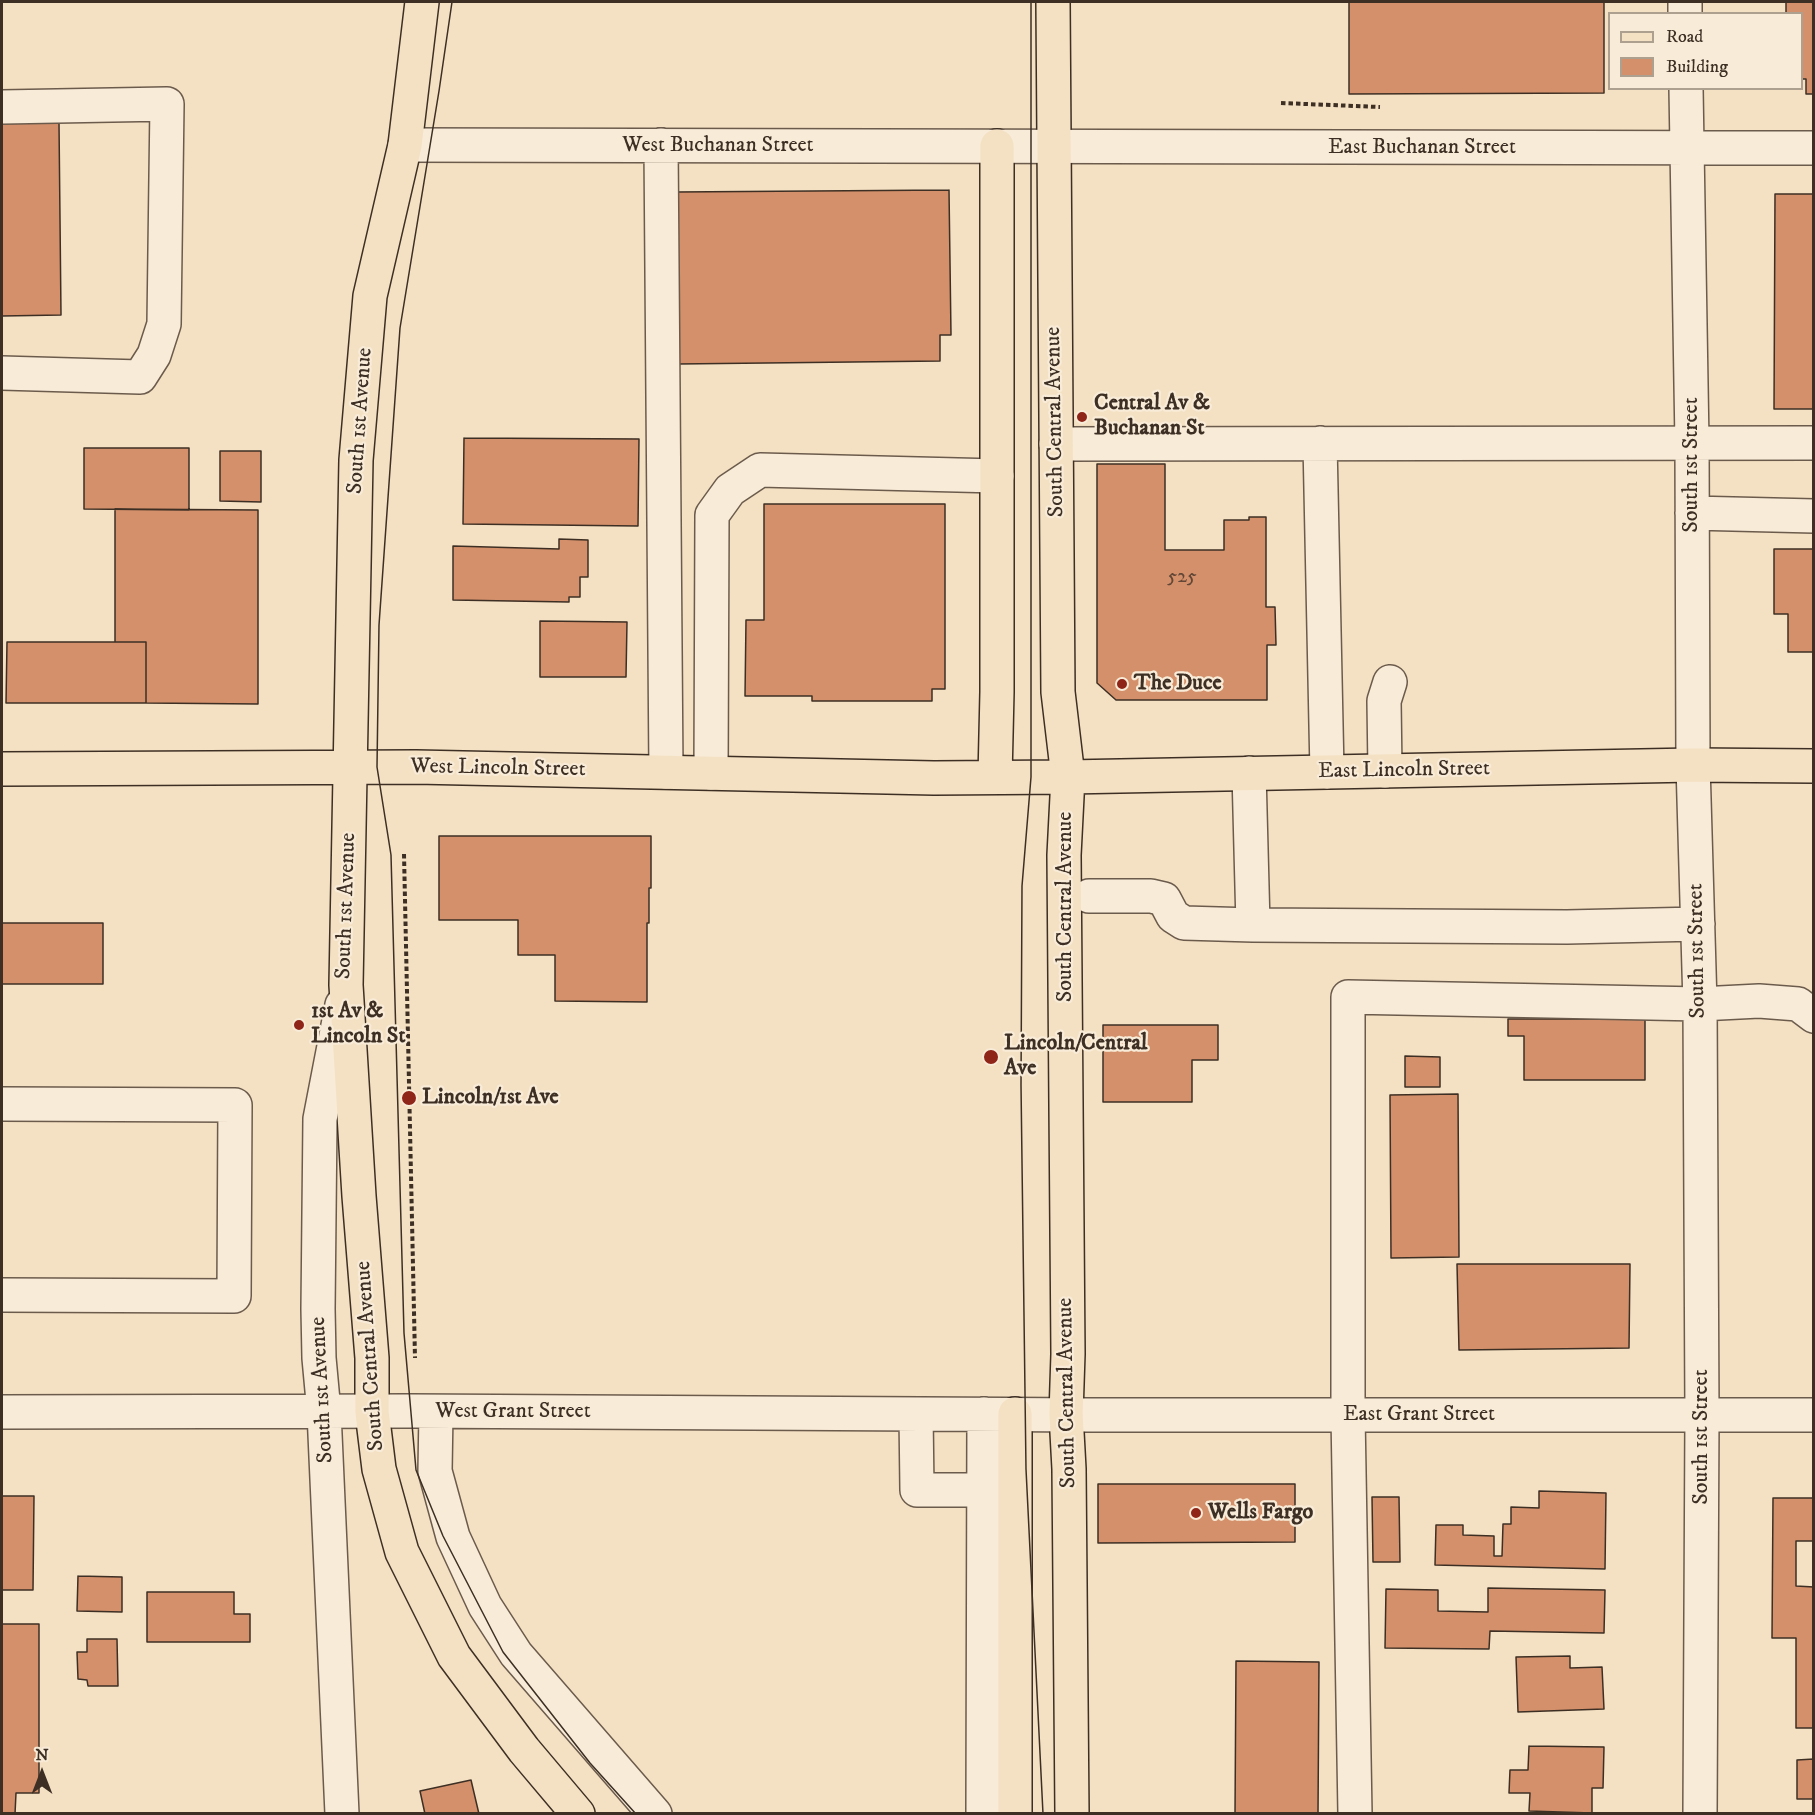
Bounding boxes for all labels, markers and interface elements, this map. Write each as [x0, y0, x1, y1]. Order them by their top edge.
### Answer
legend [1608, 12, 1803, 90]
text: Road [1666, 26, 1703, 48]
text: Building [1666, 56, 1728, 78]
street label: West Buchanan Street [622, 133, 814, 159]
street label: East Buchanan Street [1328, 135, 1516, 161]
street label: South Central Avenue [1041, 326, 1071, 518]
street label: South 1st Avenue [343, 347, 379, 495]
place label: Central Av & Buchanan St [1094, 391, 1210, 442]
street label: South 1st Street [1679, 397, 1705, 533]
marker: Central Av & Buchanan St [1075, 410, 1089, 424]
house number: 525 [1167, 566, 1197, 590]
place label: The Duce [1134, 671, 1222, 697]
marker: The Duce [1115, 677, 1129, 691]
street label: West Lincoln Street [410, 754, 586, 784]
street label: East Lincoln Street [1318, 756, 1490, 786]
street label: South Central Avenue [1053, 812, 1079, 1002]
street label: South 1st Avenue [331, 832, 363, 980]
street label: South 1st Street [1684, 883, 1712, 1019]
place label: 1st Av & Lincoln St [311, 999, 405, 1050]
marker: 1st Av & Lincoln St [292, 1018, 306, 1032]
place label: Lincoln/Central Ave [1004, 1031, 1147, 1082]
marker: Lincoln/Central Ave [982, 1048, 1000, 1066]
place label: Lincoln/1st Ave [422, 1085, 559, 1111]
marker: Lincoln/1st Ave [400, 1089, 418, 1107]
street label: South Central Avenue [351, 1260, 391, 1452]
street label: South Central Avenue [1053, 1297, 1083, 1489]
street label: South 1st Avenue [306, 1316, 340, 1464]
street label: South 1st Street [1689, 1369, 1715, 1505]
street label: West Grant Street [435, 1399, 591, 1425]
street label: East Grant Street [1343, 1402, 1495, 1428]
place label: Wells Fargo [1208, 1500, 1313, 1526]
marker: Wells Fargo [1189, 1506, 1203, 1520]
north arrow [12, 1743, 72, 1803]
text: N [35, 1745, 49, 1765]

